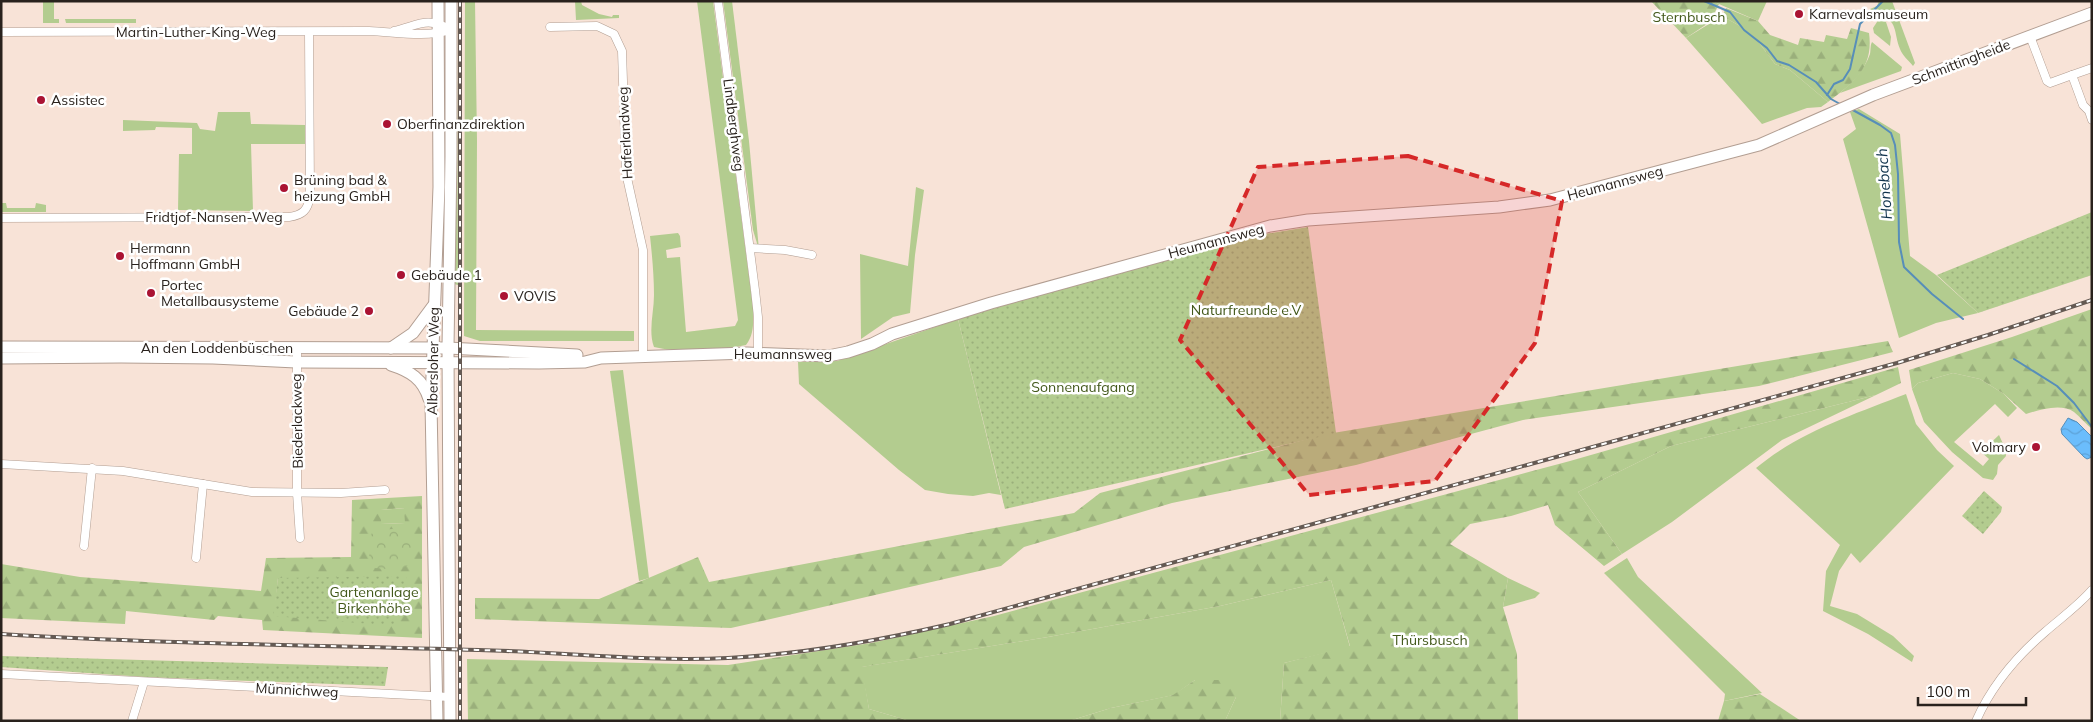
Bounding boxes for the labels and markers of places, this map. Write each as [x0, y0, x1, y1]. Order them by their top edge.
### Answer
place label: Karnevalsmuseum [1809, 5, 1928, 23]
marker: Karnevalsmuseum [1793, 8, 1805, 20]
place label: Assistec [51, 91, 105, 109]
marker: Assistec [35, 94, 47, 106]
place label: Oberfinanzdirektion [397, 115, 525, 133]
marker: Oberfinanzdirektion [381, 118, 393, 130]
place label: Brüning bad & heizung GmbH [294, 171, 390, 205]
marker: Brüning bad & heizung GmbH [278, 182, 290, 194]
place label: Hermann Hoffmann GmbH [130, 239, 240, 273]
marker: Hermann Hoffmann GmbH [114, 250, 126, 262]
place label: Gebäude 1 [411, 266, 482, 284]
marker: Gebäude 1 [395, 269, 407, 281]
place label: Portec Metallbausysteme [161, 276, 279, 310]
marker: Portec Metallbausysteme [145, 287, 157, 299]
place label: VOVIS [514, 287, 557, 305]
marker: VOVIS [498, 290, 510, 302]
place label: Gebäude 2 [288, 302, 359, 320]
marker: Gebäude 2 [363, 305, 375, 317]
place label: Volmary [1972, 438, 2027, 456]
marker: Volmary [2030, 441, 2042, 453]

